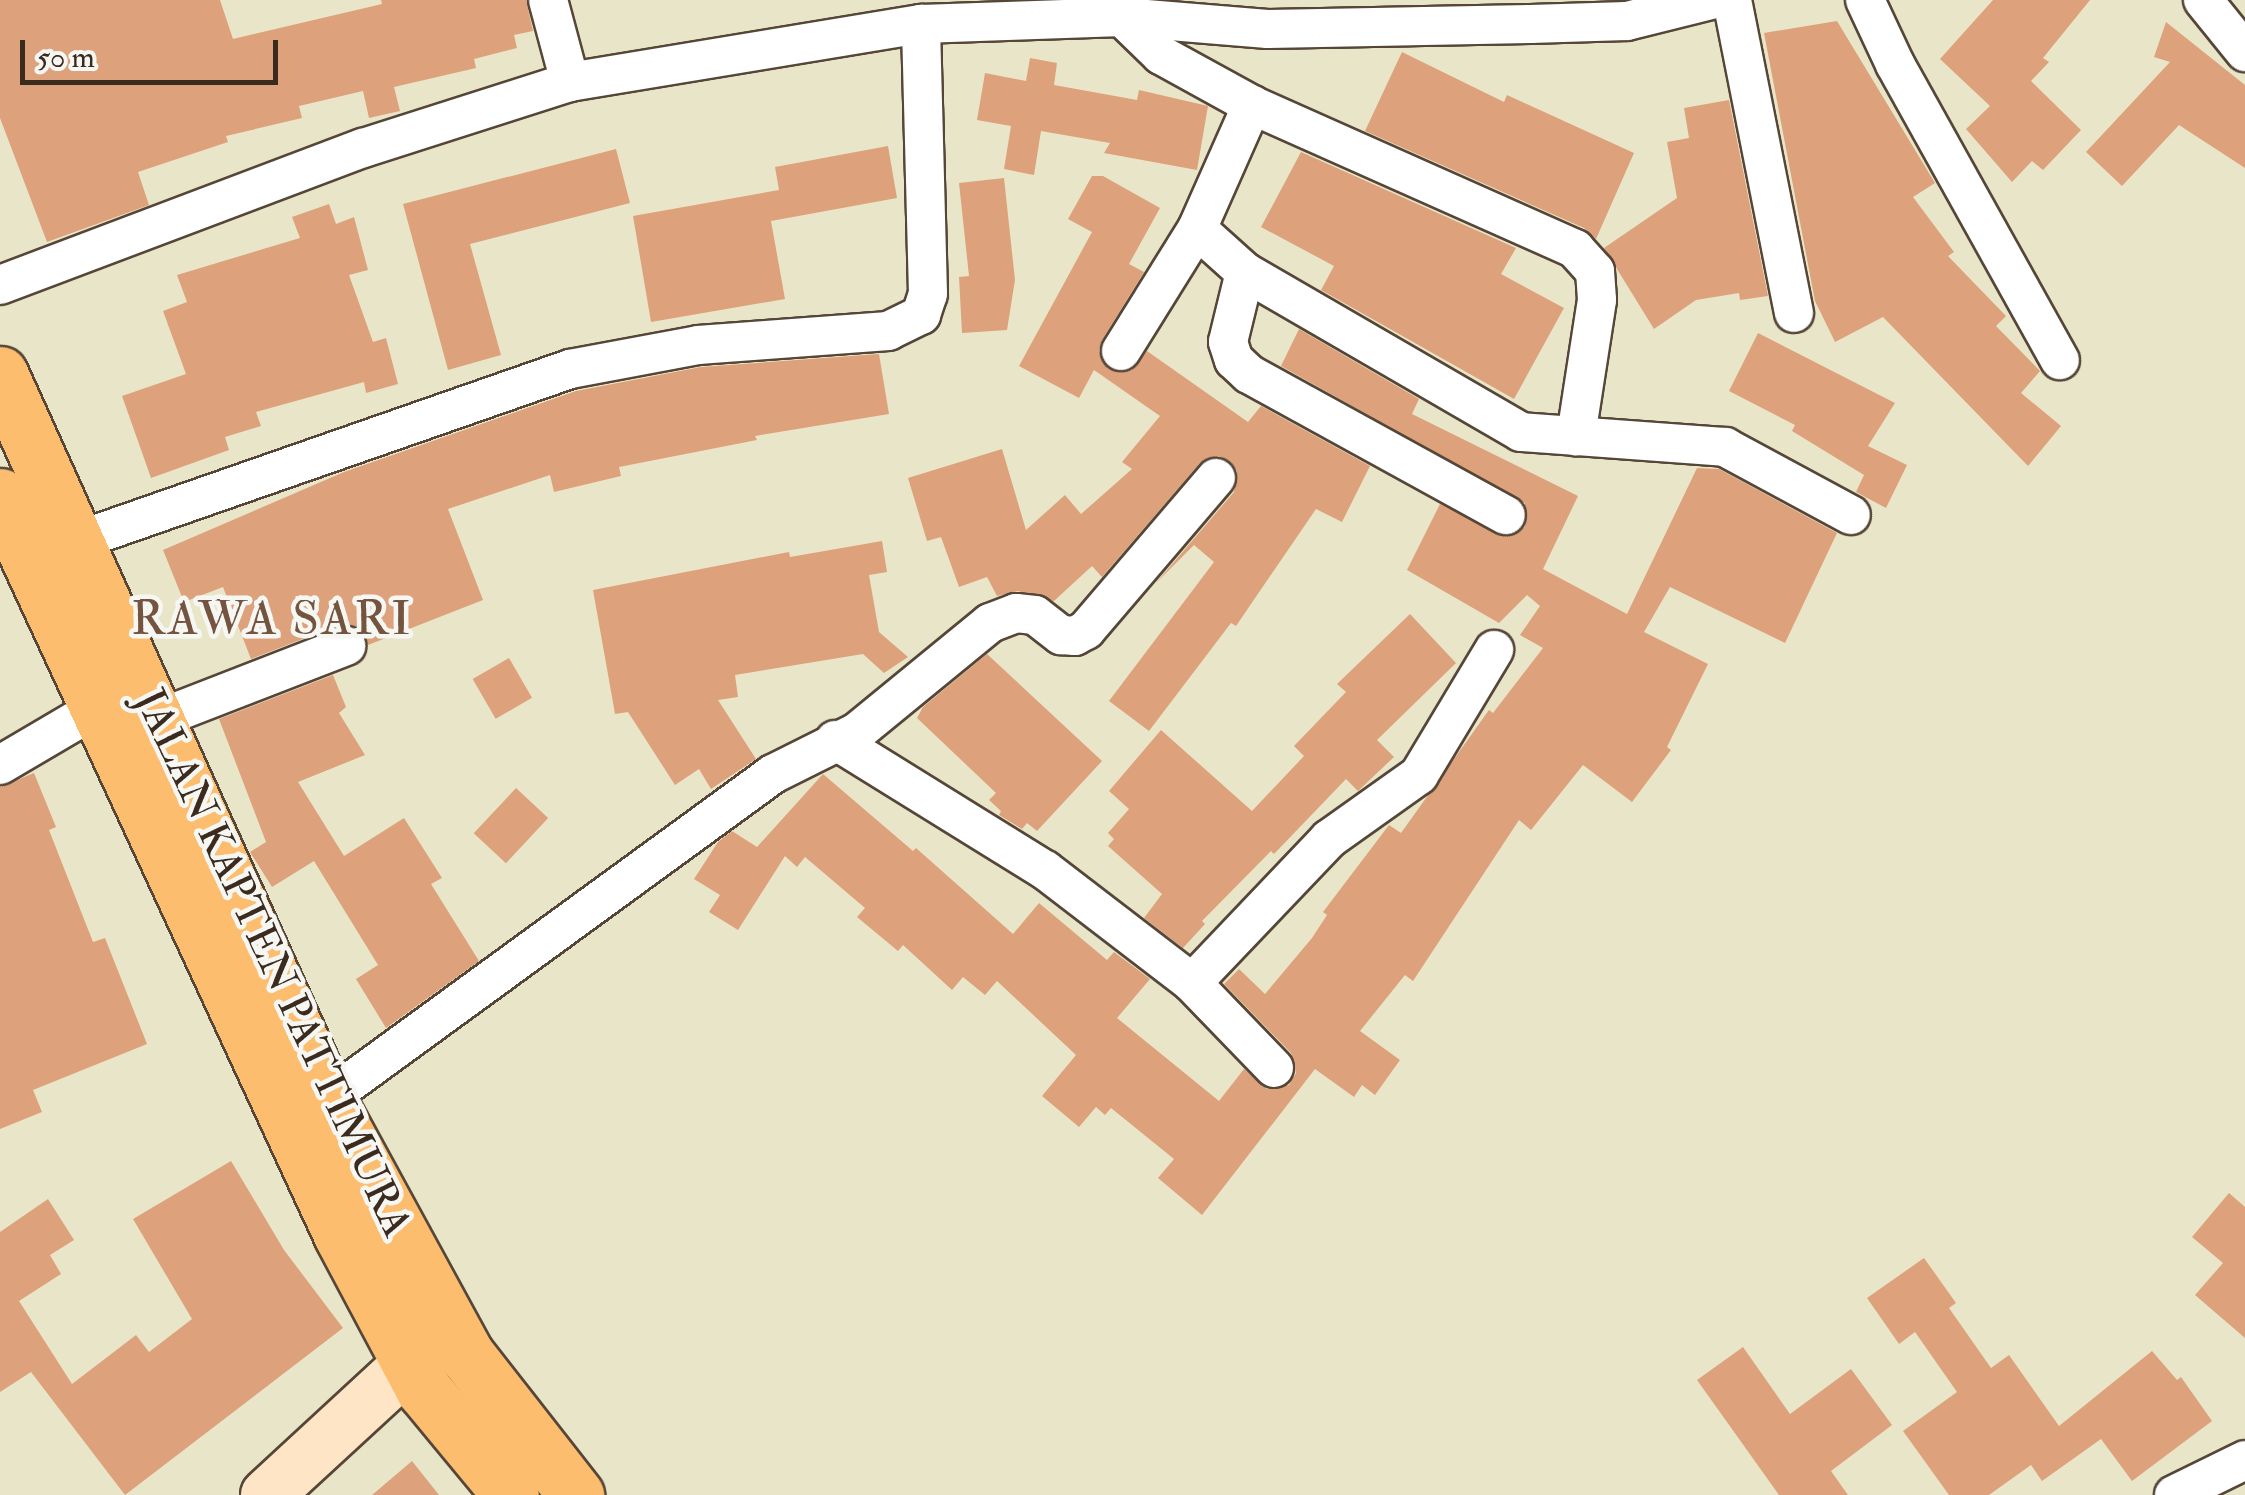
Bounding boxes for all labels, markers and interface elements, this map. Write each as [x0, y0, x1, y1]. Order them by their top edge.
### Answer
scale bar [25, 20, 282, 82]
text: 50 m [37, 39, 95, 76]
district label: RAWA SARI [131, 591, 413, 649]
street label: JALAN KAPTEN PATTIMURA [124, 681, 422, 1245]

